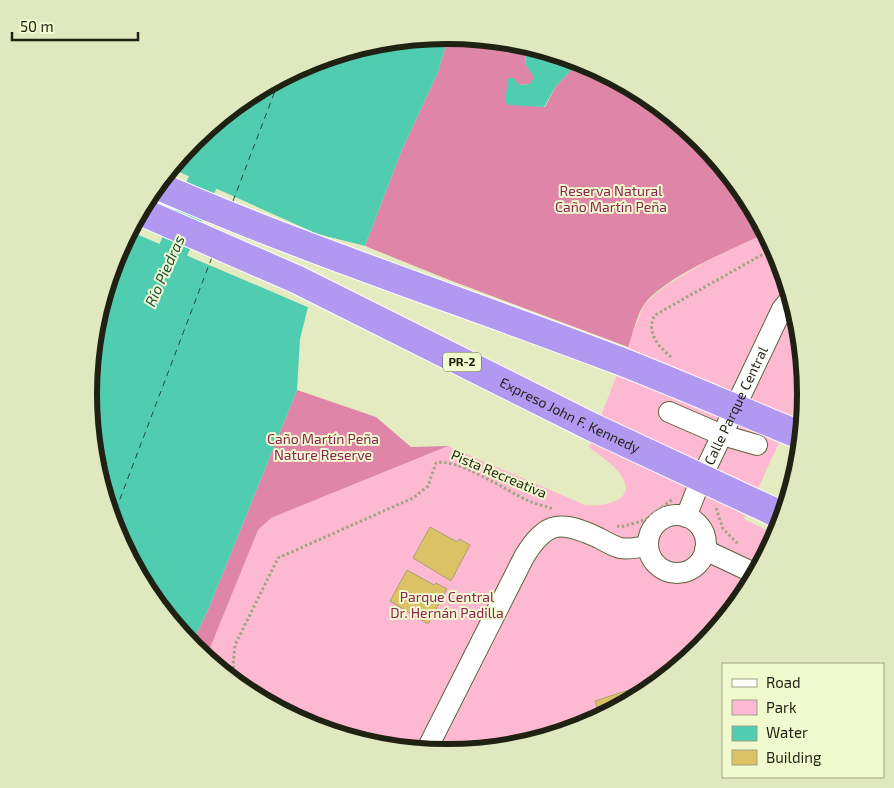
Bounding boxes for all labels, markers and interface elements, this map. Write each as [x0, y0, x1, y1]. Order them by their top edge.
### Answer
scale bar [12, 10, 139, 42]
text: 50 m [20, 17, 54, 35]
park label: Reserva Natural Caño Martín Peña [555, 182, 667, 215]
water label: Río Piedras [140, 232, 188, 309]
street label: Calle Parque Central [700, 343, 771, 467]
road number: PR-2 [443, 352, 481, 372]
street label: Expreso John F. Kennedy [497, 373, 643, 456]
park label: Caño Martín Peña Nature Reserve [267, 430, 379, 463]
street label: Pista Recreativa [449, 446, 550, 501]
park label: Parque Central Dr. Hernán Padilla [390, 588, 504, 621]
legend [722, 663, 884, 778]
text: Road [766, 673, 801, 691]
text: Park [766, 698, 797, 716]
text: Water [766, 723, 808, 741]
text: Building [766, 748, 822, 766]

